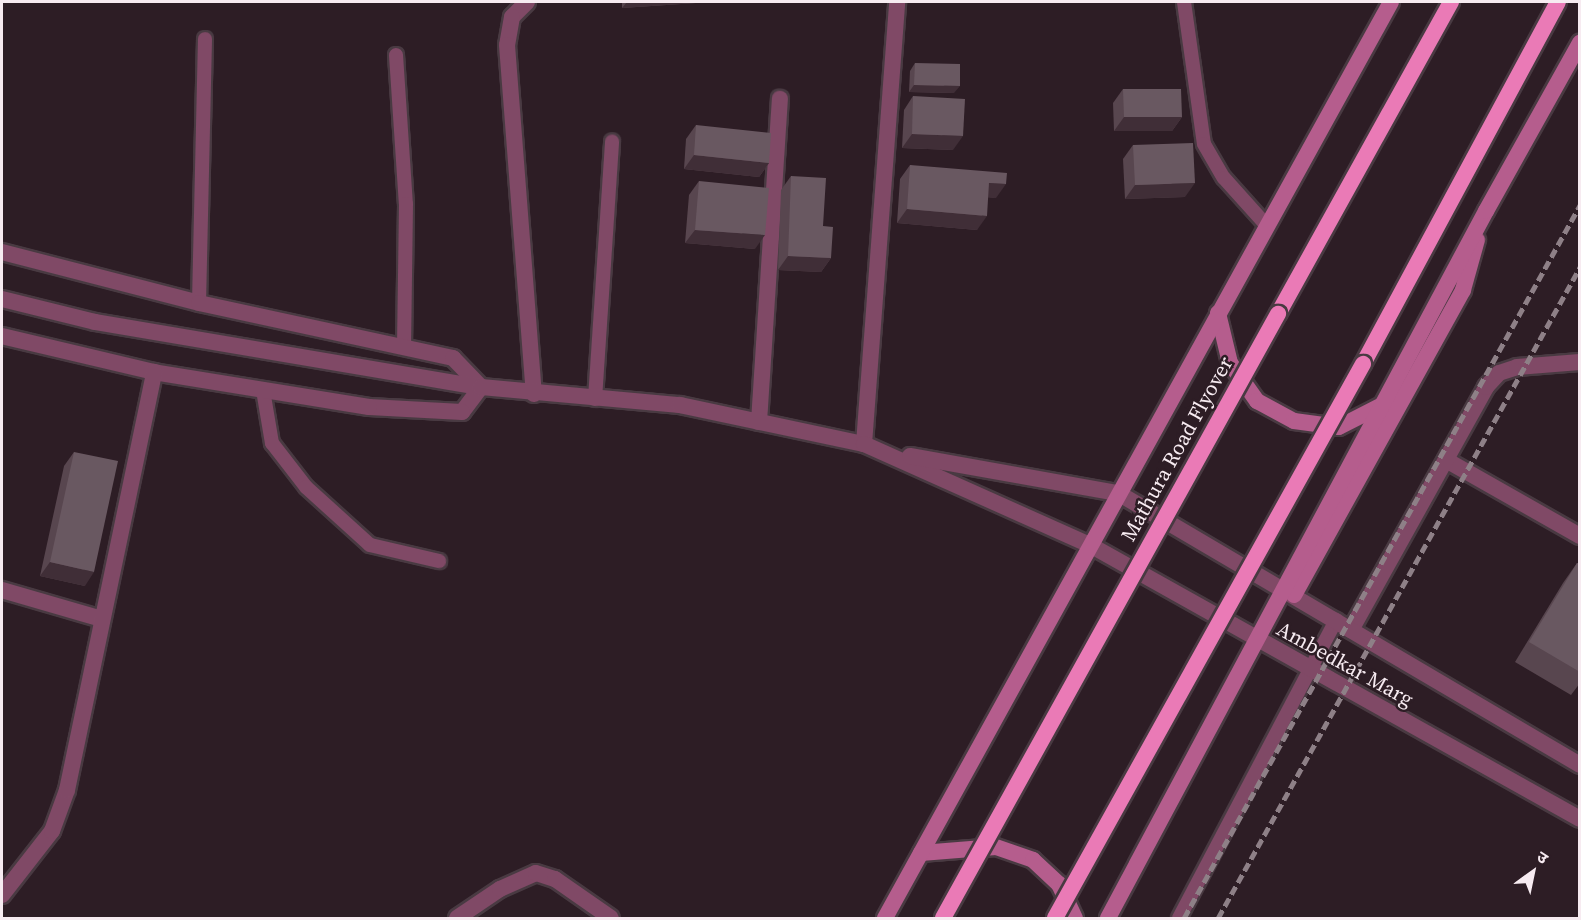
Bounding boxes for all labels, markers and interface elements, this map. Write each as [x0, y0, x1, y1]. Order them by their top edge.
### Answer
street label: Mathura Road Flyover [1116, 352, 1238, 546]
street label: Ambedkar Marg [1272, 616, 1418, 712]
north arrow [1503, 842, 1563, 902]
text: उ [1533, 845, 1553, 869]

